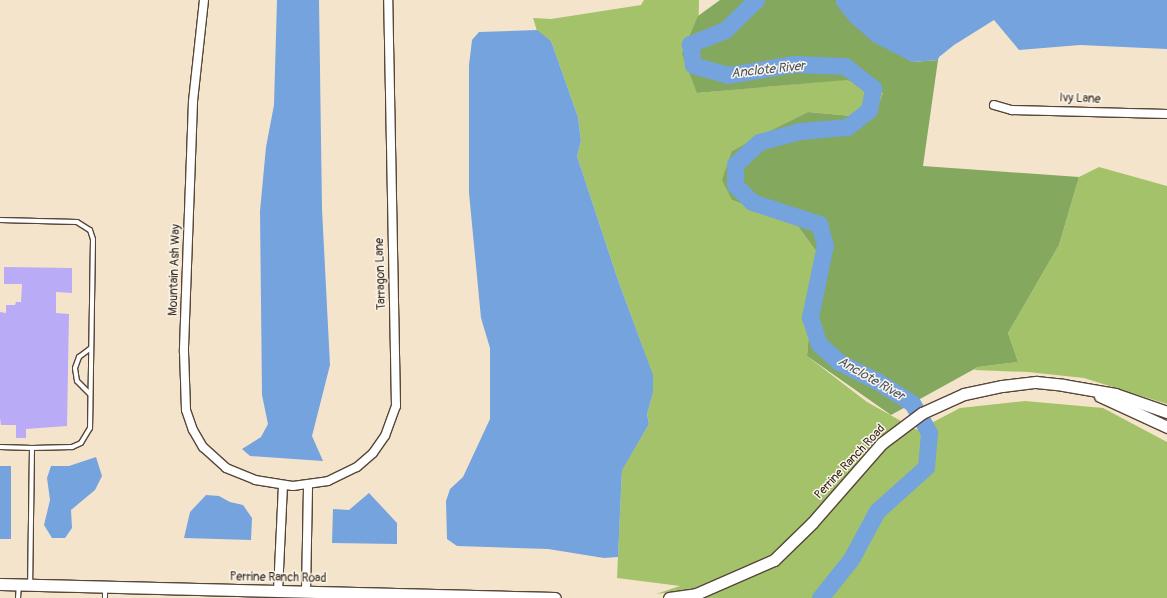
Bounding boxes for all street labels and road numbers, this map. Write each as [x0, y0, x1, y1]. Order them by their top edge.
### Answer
street label: Ivy Lane [1059, 91, 1101, 107]
street label: Mountain Ash Way [166, 224, 184, 316]
street label: Tarragon Lane [373, 238, 389, 310]
street label: Perrine Ranch Road [812, 422, 888, 502]
street label: Perrine Ranch Road [230, 570, 326, 586]

